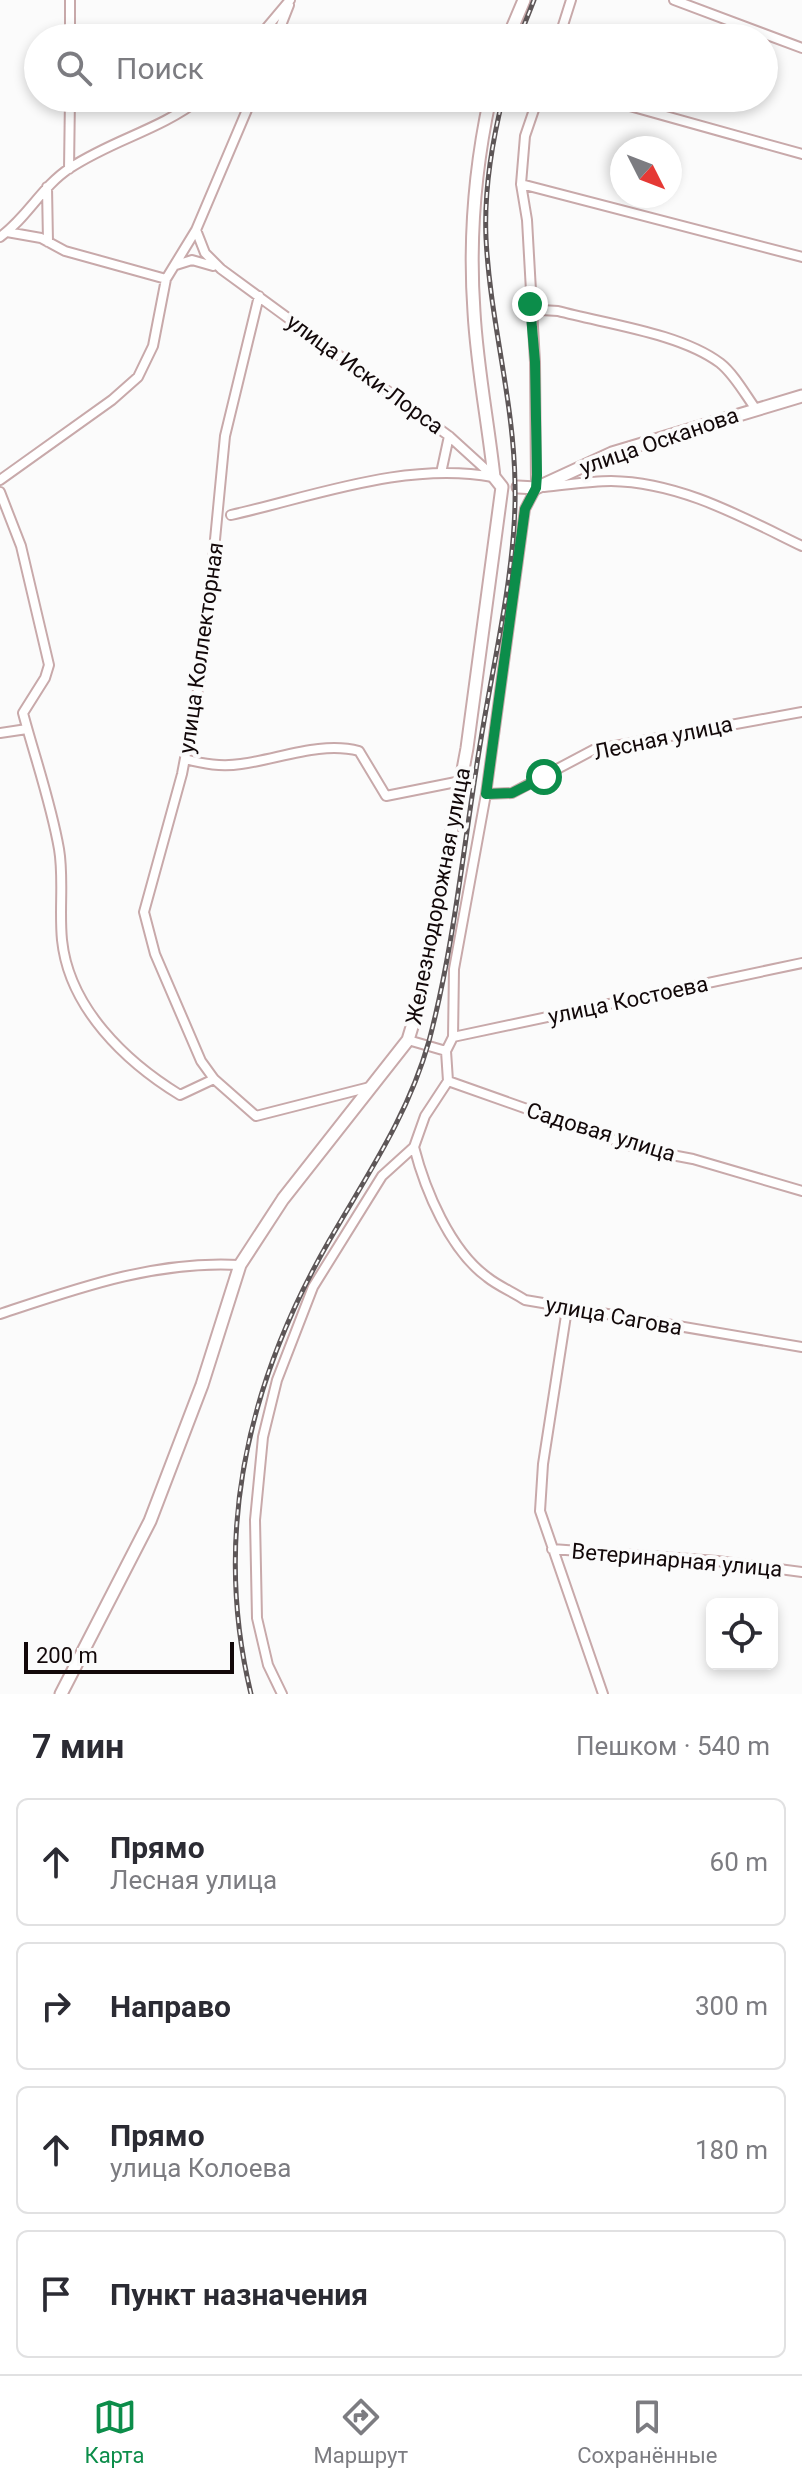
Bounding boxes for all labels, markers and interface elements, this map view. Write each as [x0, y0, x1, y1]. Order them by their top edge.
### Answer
search box [24, 24, 778, 112]
icon: search [52, 46, 96, 90]
text: Поиск [116, 51, 204, 86]
north arrow [610, 136, 682, 208]
route end [512, 286, 548, 322]
street label: улица Иски-Лорса [282, 309, 448, 439]
street label: улица Осканова [576, 402, 742, 480]
street label: улица Коллекторная [174, 541, 228, 755]
street label: Лесная улица [591, 711, 735, 765]
route start [526, 759, 562, 795]
street label: Железнодорожная улица [401, 765, 475, 1027]
street label: улица Костоева [546, 971, 710, 1029]
street label: Садовая улица [523, 1097, 679, 1167]
street label: улица Сагова [544, 1292, 684, 1340]
street label: Ветеринарная улица [571, 1538, 783, 1582]
map controls [706, 1598, 778, 1670]
button: locate [706, 1598, 778, 1670]
scale bar [24, 1638, 234, 1674]
text: 200 m [36, 1643, 98, 1668]
text: 7 мин [32, 1726, 124, 1766]
text: Пешком · 540 m [576, 1731, 770, 1761]
text: Прямо [110, 1830, 205, 1865]
icon: ahead [34, 1840, 78, 1884]
text: 60 m [710, 1847, 768, 1877]
text: Лесная улица [110, 1865, 277, 1895]
icon: right [34, 1984, 78, 2028]
text: Направо [110, 1989, 231, 2024]
text: 300 m [695, 1991, 768, 2021]
text: Прямо [110, 2118, 205, 2153]
icon: ahead [34, 2128, 78, 2172]
text: 180 m [695, 2135, 768, 2165]
text: улица Колоева [110, 2153, 291, 2183]
icon: arrive [34, 2272, 78, 2316]
text: Пункт назначения [110, 2277, 368, 2312]
tab: Карта [85, 2395, 145, 2468]
tab: Маршрут [314, 2395, 408, 2468]
tab: Сохранённые [577, 2395, 717, 2468]

